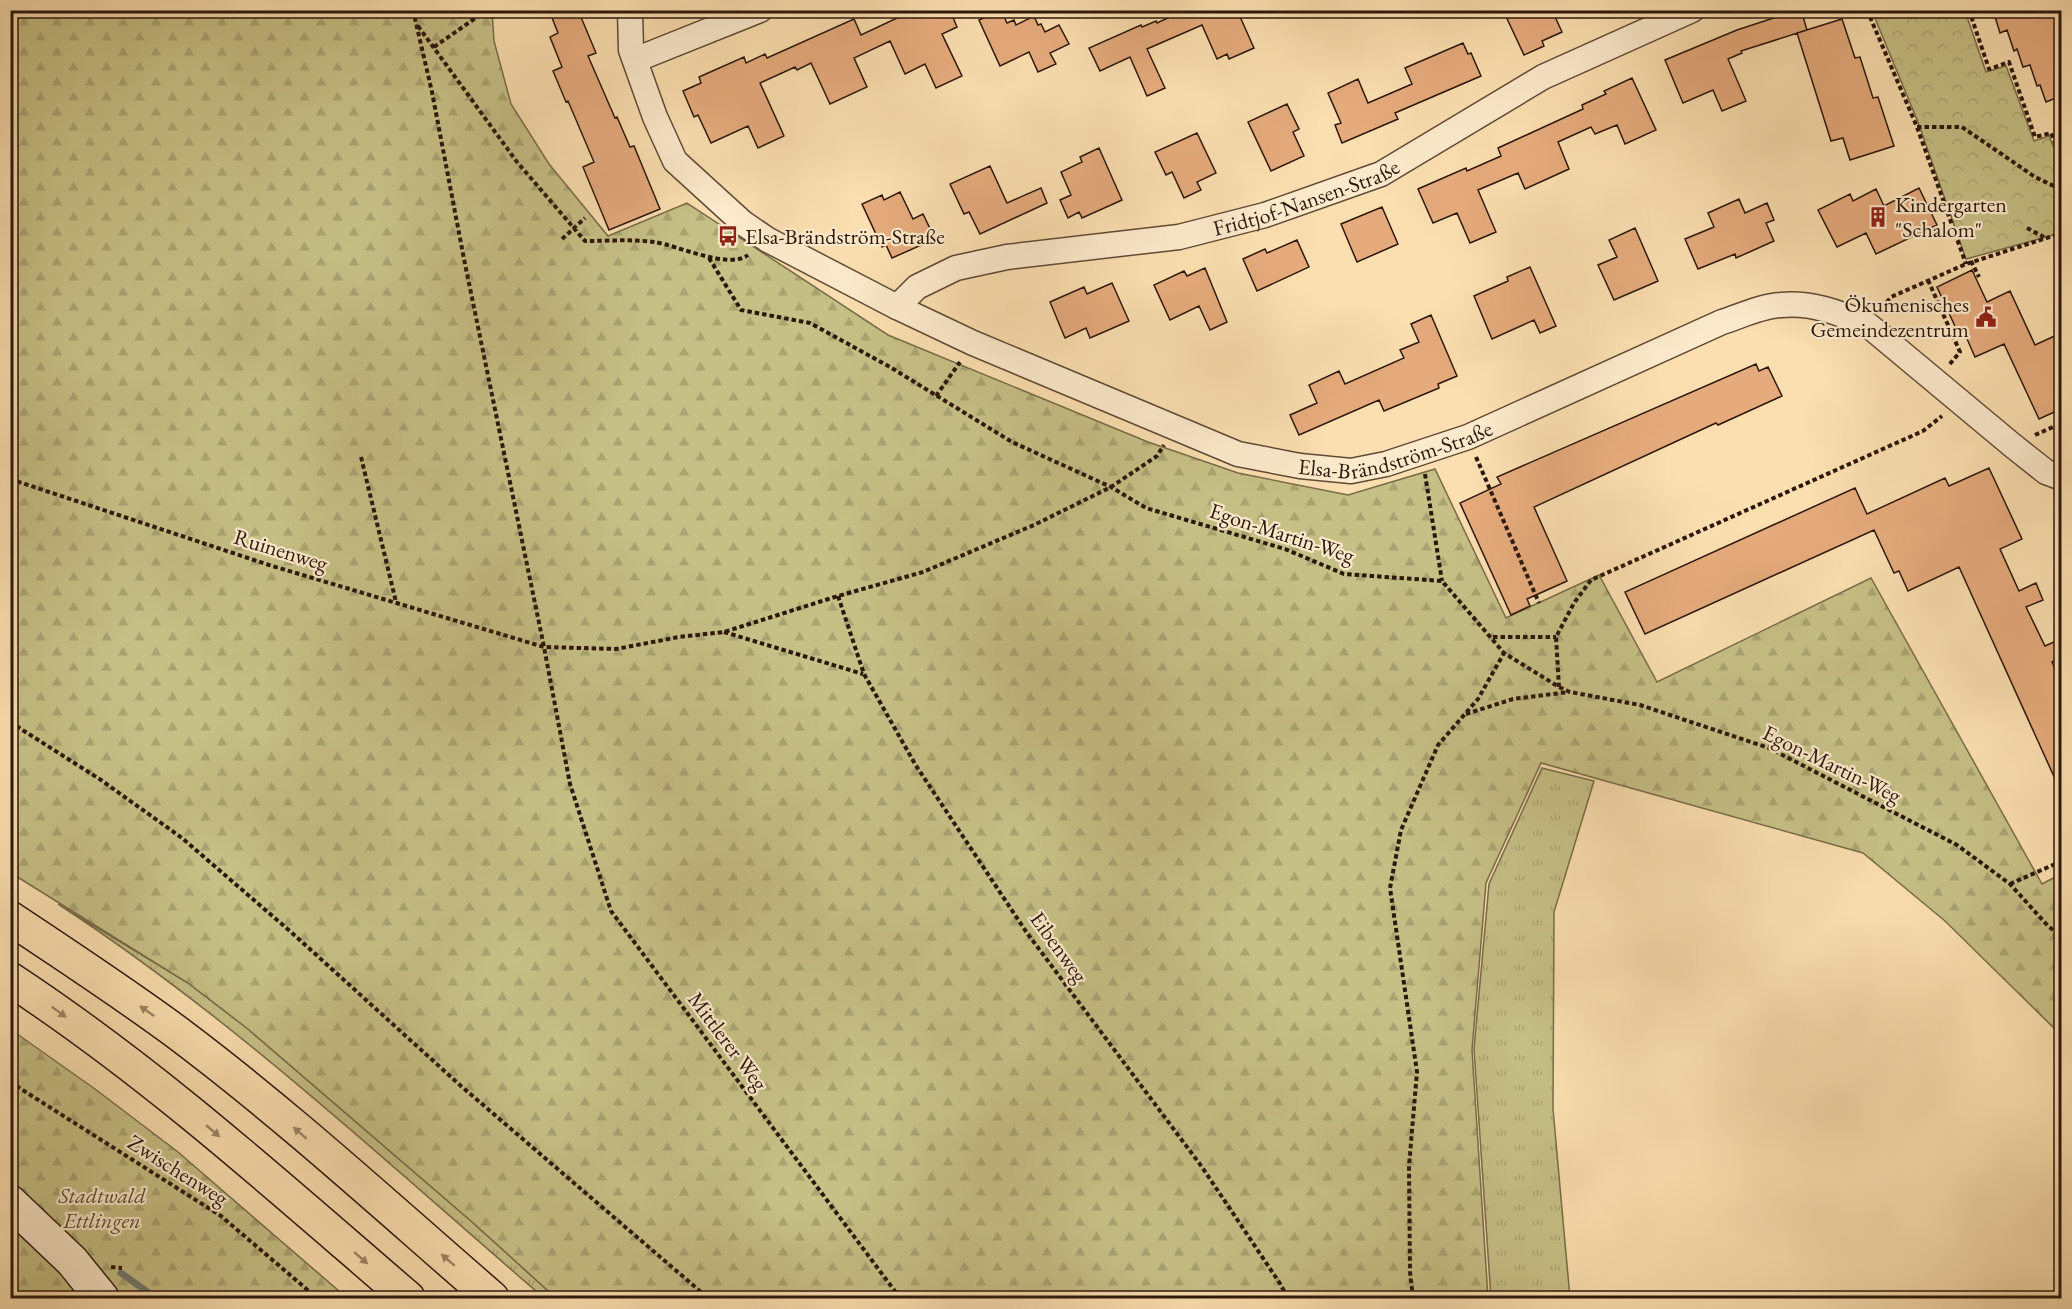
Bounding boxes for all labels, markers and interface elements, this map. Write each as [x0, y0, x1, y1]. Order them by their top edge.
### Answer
street label: Fridtjof-Nansen-Straße [1210, 152, 1405, 242]
place label: Kindergarten "Schalom" [1895, 190, 2007, 244]
building icon: Kindergarten "Schalom" [1866, 205, 1890, 229]
place label: Elsa-Brändström-Straße [745, 222, 945, 251]
bus stop icon: Elsa-Brändström-Straße [716, 224, 740, 248]
place label: Ökumenisches Gemeindezentrum [1811, 290, 1969, 344]
public building icon: Ökumenisches Gemeindezentrum [1974, 305, 1998, 329]
street label: Elsa-Brändström-Straße [1297, 413, 1497, 485]
street label: Egon-Martin-Weg [1206, 496, 1358, 570]
street label: Ruinenweg [231, 522, 332, 578]
street label: Egon-Martin-Weg [1758, 718, 1906, 810]
street label: Eibenweg [1023, 906, 1095, 989]
street label: Mittlerer Weg [681, 986, 775, 1097]
one-way arrow [50, 1006, 66, 1018]
one-way arrow [140, 1006, 155, 1018]
one-way arrow [205, 1124, 221, 1137]
one-way arrow [293, 1127, 308, 1140]
street label: Zwischenweg [122, 1128, 234, 1213]
park label: Stadtwald Ettlingen [58, 1181, 146, 1235]
one-way arrow [353, 1251, 368, 1264]
one-way arrow [440, 1253, 455, 1267]

